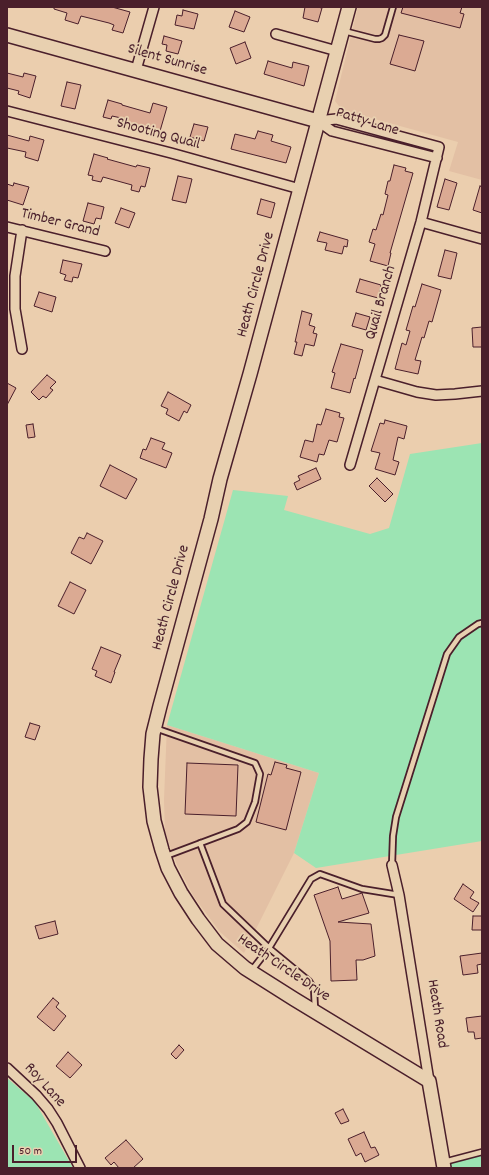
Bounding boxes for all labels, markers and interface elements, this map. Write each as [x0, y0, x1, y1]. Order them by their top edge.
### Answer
street label: Silent Sunrise [125, 41, 209, 81]
street label: Patty Lane [333, 104, 401, 142]
street label: Shooting Quail [114, 115, 202, 155]
street label: Timber Grand [19, 205, 101, 243]
street label: Heath Circle Drive [234, 230, 280, 340]
street label: Quail Branch [362, 264, 402, 342]
street label: Heath Circle Drive [149, 543, 195, 653]
street label: Heath Circle Drive [233, 931, 333, 1007]
street label: Heath Road [421, 978, 451, 1050]
street label: Roy Lane [19, 1060, 69, 1112]
scale bar [14, 1137, 79, 1163]
text: 50 m [19, 1143, 42, 1160]

